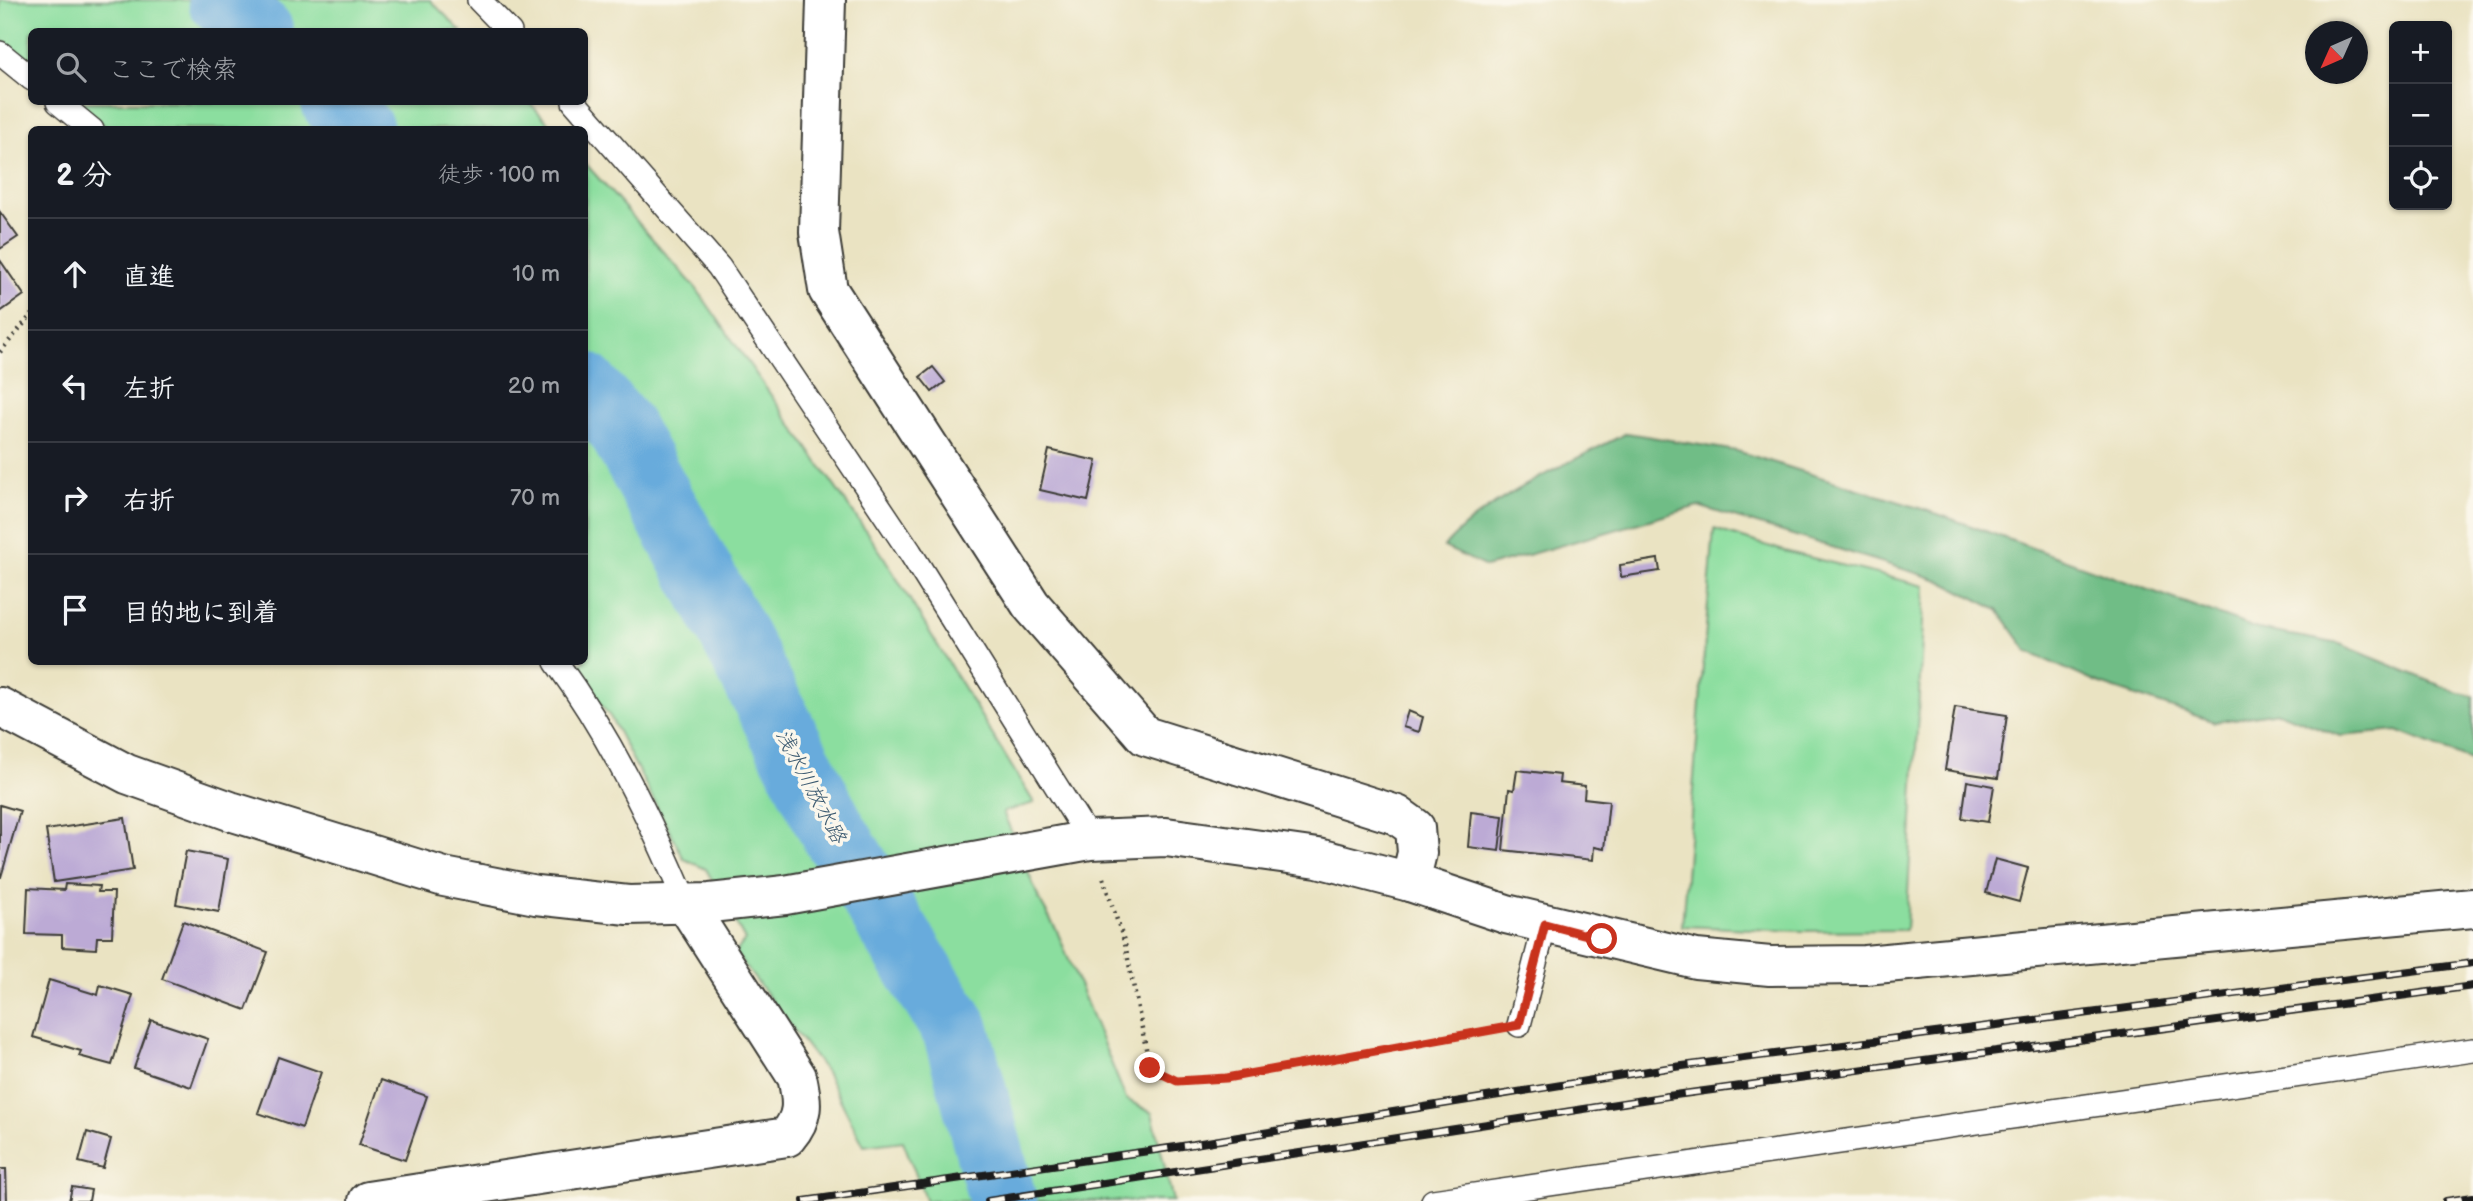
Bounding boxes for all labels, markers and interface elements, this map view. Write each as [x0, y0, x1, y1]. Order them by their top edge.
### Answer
north arrow [2305, 21, 2368, 84]
map controls [2389, 21, 2452, 210]
button: + [2389, 21, 2452, 84]
search box [28, 28, 588, 105]
icon: search [52, 48, 90, 86]
text: ここで検索 [108, 55, 238, 86]
button: − [2389, 84, 2452, 147]
button: locate [2389, 147, 2452, 210]
text: 2 分 [56, 158, 112, 194]
text: 徒歩 · 100 m [438, 161, 560, 189]
icon: ahead [56, 255, 94, 293]
text: 10 m [512, 260, 560, 288]
text: 直進 [123, 262, 175, 293]
icon: left [56, 367, 94, 405]
text: 20 m [508, 372, 560, 400]
text: 左折 [123, 374, 175, 405]
icon: right [56, 479, 94, 517]
text: 70 m [510, 484, 560, 512]
text: 右折 [123, 486, 175, 517]
icon: arrive [56, 591, 94, 629]
text: 目的地に到着 [123, 598, 279, 629]
water label: 浅水川放水路 [770, 725, 852, 849]
route start [1586, 923, 1617, 954]
route end [1134, 1052, 1165, 1083]

